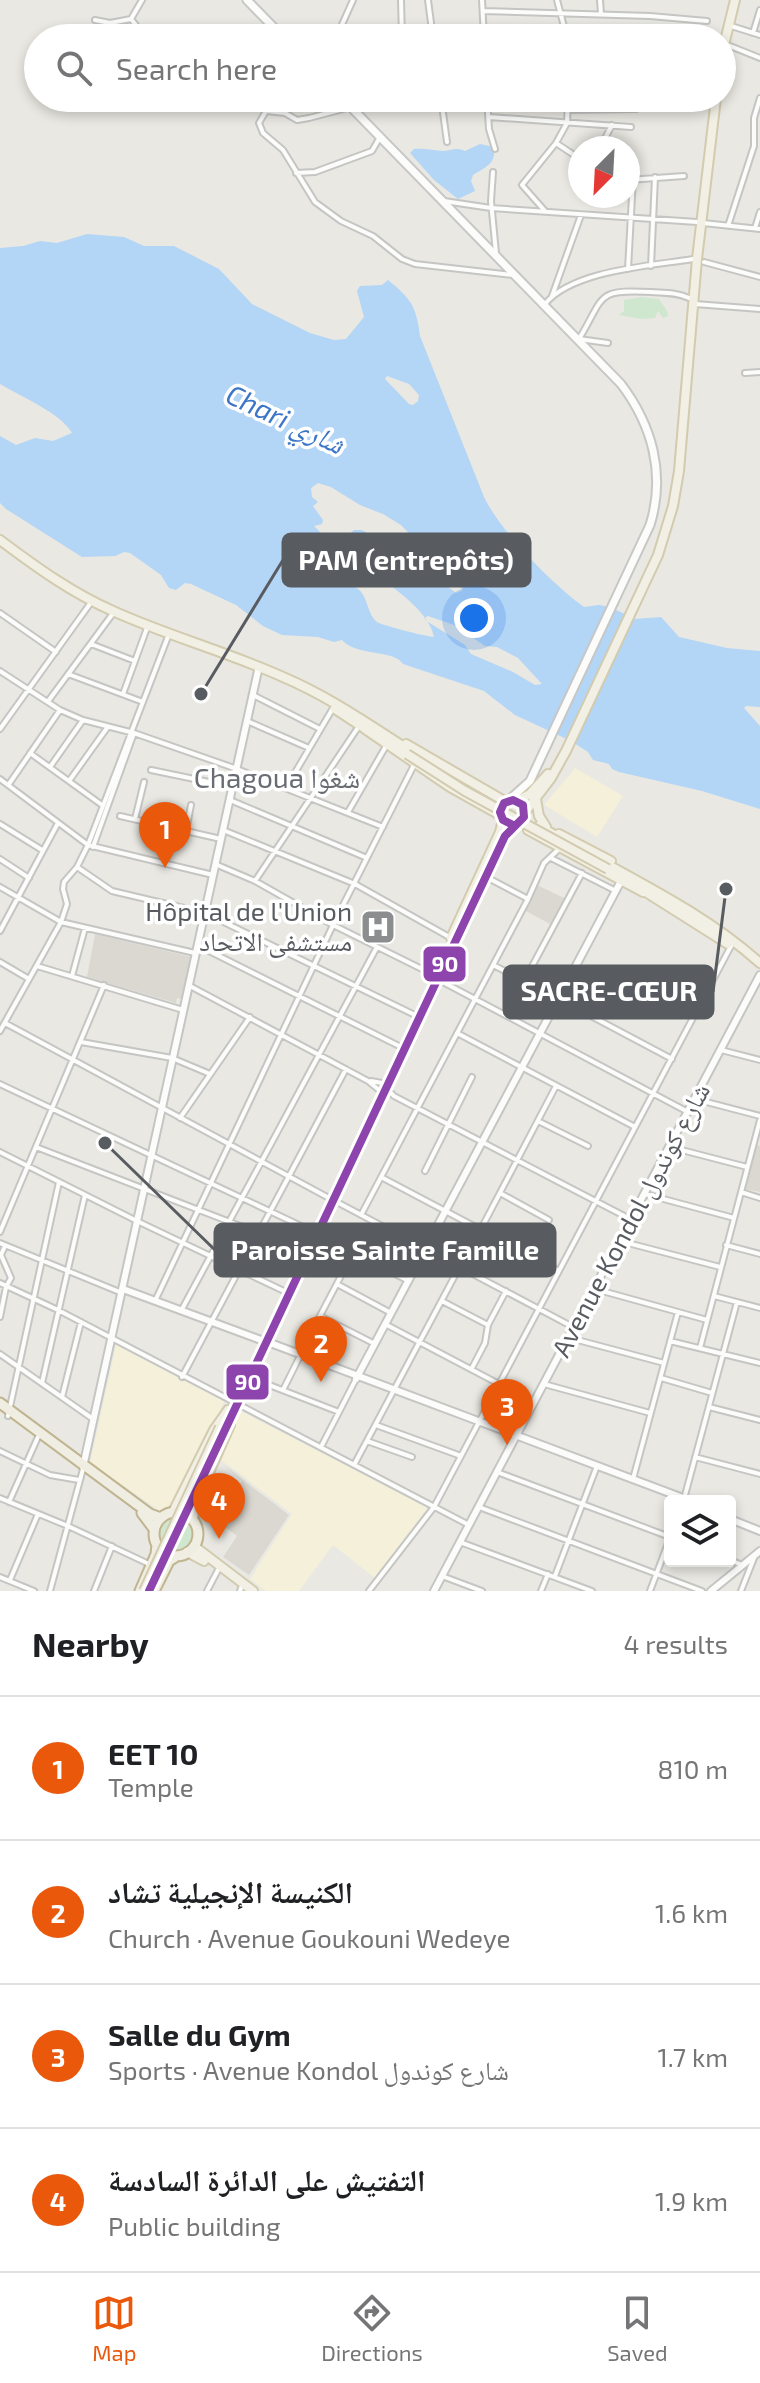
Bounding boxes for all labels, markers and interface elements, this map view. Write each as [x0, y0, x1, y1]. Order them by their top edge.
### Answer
search box [24, 24, 736, 112]
icon: search [52, 46, 96, 90]
text: Search here [116, 50, 277, 86]
north arrow [568, 136, 640, 208]
water label: Chari شاري [218, 376, 351, 467]
callout: PAM (entrepôts) [283, 534, 530, 586]
text: PAM (entrepôts) [298, 542, 514, 576]
your location [454, 598, 494, 638]
district label: Chagoua شغوا [194, 760, 360, 794]
pin: 1 [139, 802, 191, 868]
place label: Hôpital de l'Union مستشفى الاتحاد [145, 895, 352, 958]
hospital icon: Hôpital de l'Union مستشفى الاتحاد [359, 908, 397, 946]
line badge: 90 [422, 945, 467, 983]
text: 90 [432, 950, 458, 976]
callout: SACRE-CŒUR [504, 966, 713, 1018]
text: SACRE-CŒUR [521, 973, 697, 1007]
street label: Avenue Kondol شارع كوندول [544, 1077, 717, 1362]
callout: Paroisse Sainte Famille [215, 1224, 555, 1276]
text: Paroisse Sainte Famille [231, 1232, 539, 1266]
pin: 2 [295, 1316, 347, 1382]
line badge: 90 [225, 1363, 270, 1401]
text: 90 [235, 1368, 261, 1394]
pin: 3 [481, 1379, 533, 1445]
pin: 4 [193, 1473, 245, 1539]
map controls [664, 1495, 736, 1567]
button: layers [664, 1495, 736, 1567]
text: Nearby [32, 1623, 149, 1664]
text: 4 results [623, 1628, 728, 1659]
text: EET 10 [108, 1735, 198, 1771]
text: 1 [52, 1753, 64, 1784]
text: 810 m [658, 1753, 728, 1784]
text: Temple [108, 1771, 194, 1802]
text: الكنيسة الإنجيلية تشاد [108, 1873, 353, 1909]
text: 2 [50, 1897, 66, 1928]
text: 1.6 km [655, 1897, 728, 1928]
text: Church · Avenue Goukouni Wedeye [108, 1922, 511, 1953]
text: Salle du Gym [108, 2016, 291, 2052]
text: 3 [51, 2041, 65, 2072]
text: 1.7 km [658, 2041, 728, 2072]
text: Sports · Avenue Kondol شارع كوندول [108, 2054, 509, 2085]
text: التفتيش على الدائرة السادسة [108, 2161, 426, 2197]
text: 4 [50, 2185, 66, 2216]
text: 1.9 km [655, 2185, 728, 2216]
text: Public building [108, 2210, 280, 2241]
tab: Map [92, 2291, 136, 2365]
tab: Directions [321, 2291, 423, 2365]
tab: Saved [607, 2291, 668, 2365]

